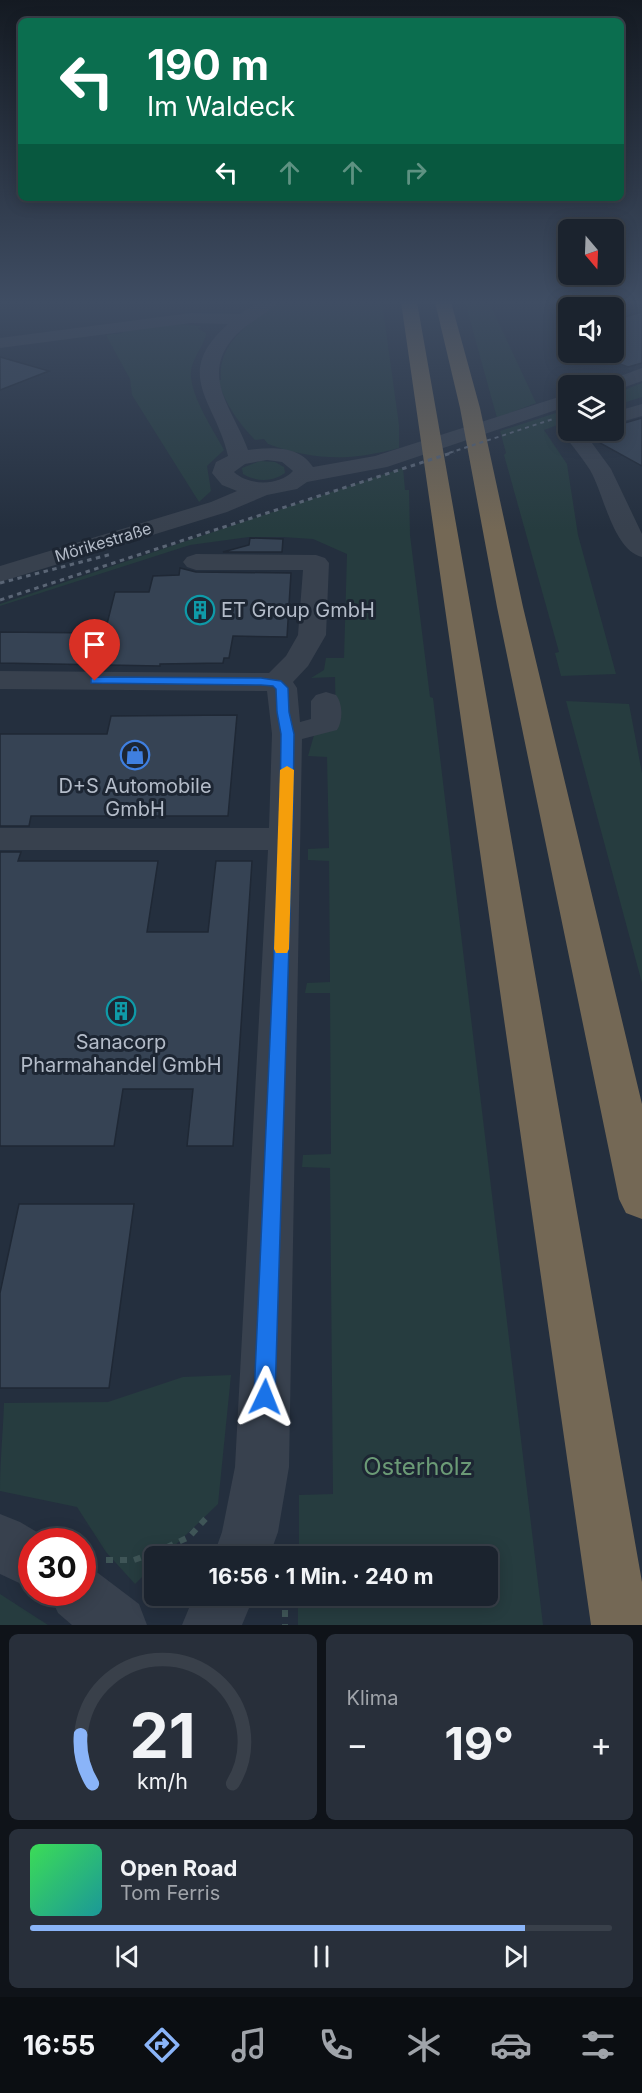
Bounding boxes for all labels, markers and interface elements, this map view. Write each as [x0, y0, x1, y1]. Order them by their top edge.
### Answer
text: 190 m [147, 39, 269, 90]
icon: left [48, 42, 126, 120]
text: Im Waldeck [147, 90, 295, 123]
icon: left [210, 156, 243, 189]
icon: ahead [273, 156, 306, 189]
icon: ahead [336, 156, 369, 189]
icon: right [399, 156, 432, 189]
north arrow [558, 219, 624, 285]
map controls [558, 219, 624, 441]
button: sound [558, 297, 624, 363]
button: layers [558, 375, 624, 441]
street label: Mörikestraße [52, 518, 154, 566]
building icon: ET Group GmbH [184, 594, 216, 626]
place label: ET Group GmbH [221, 598, 375, 622]
pin [69, 619, 120, 681]
icon: arrive [78, 628, 111, 661]
shop icon: D+S Automobile GmbH [119, 739, 151, 771]
place label: D+S Automobile GmbH [58, 774, 212, 821]
building icon: Sanacorp Pharmahandel GmbH [105, 995, 137, 1027]
place label: Sanacorp Pharmahandel GmbH [20, 1030, 222, 1077]
position arrow [233, 1365, 297, 1429]
park label: Osterholz [363, 1452, 473, 1481]
speed limit sign: 30 [18, 1528, 96, 1606]
text: 16:56 · 1 Min. · 240 m [208, 1563, 434, 1589]
text: Klima [347, 1686, 398, 1710]
text: 21 [130, 1698, 196, 1773]
text: 19° [445, 1716, 514, 1771]
text: − [347, 1724, 368, 1764]
text: + [590, 1724, 612, 1764]
text: km/h [137, 1768, 188, 1794]
text: Open Road [120, 1855, 237, 1881]
text: Tom Ferris [120, 1881, 220, 1905]
icon: previous [111, 1940, 144, 1973]
icon: pause [305, 1940, 338, 1973]
icon: next [499, 1940, 532, 1973]
icon: directions [141, 2024, 183, 2066]
icon: music [228, 2024, 270, 2066]
icon: phone [315, 2024, 357, 2066]
icon: climate [403, 2024, 445, 2066]
icon: car [490, 2024, 532, 2066]
icon: filters [577, 2024, 619, 2066]
text: 16:55 [23, 2029, 95, 2062]

